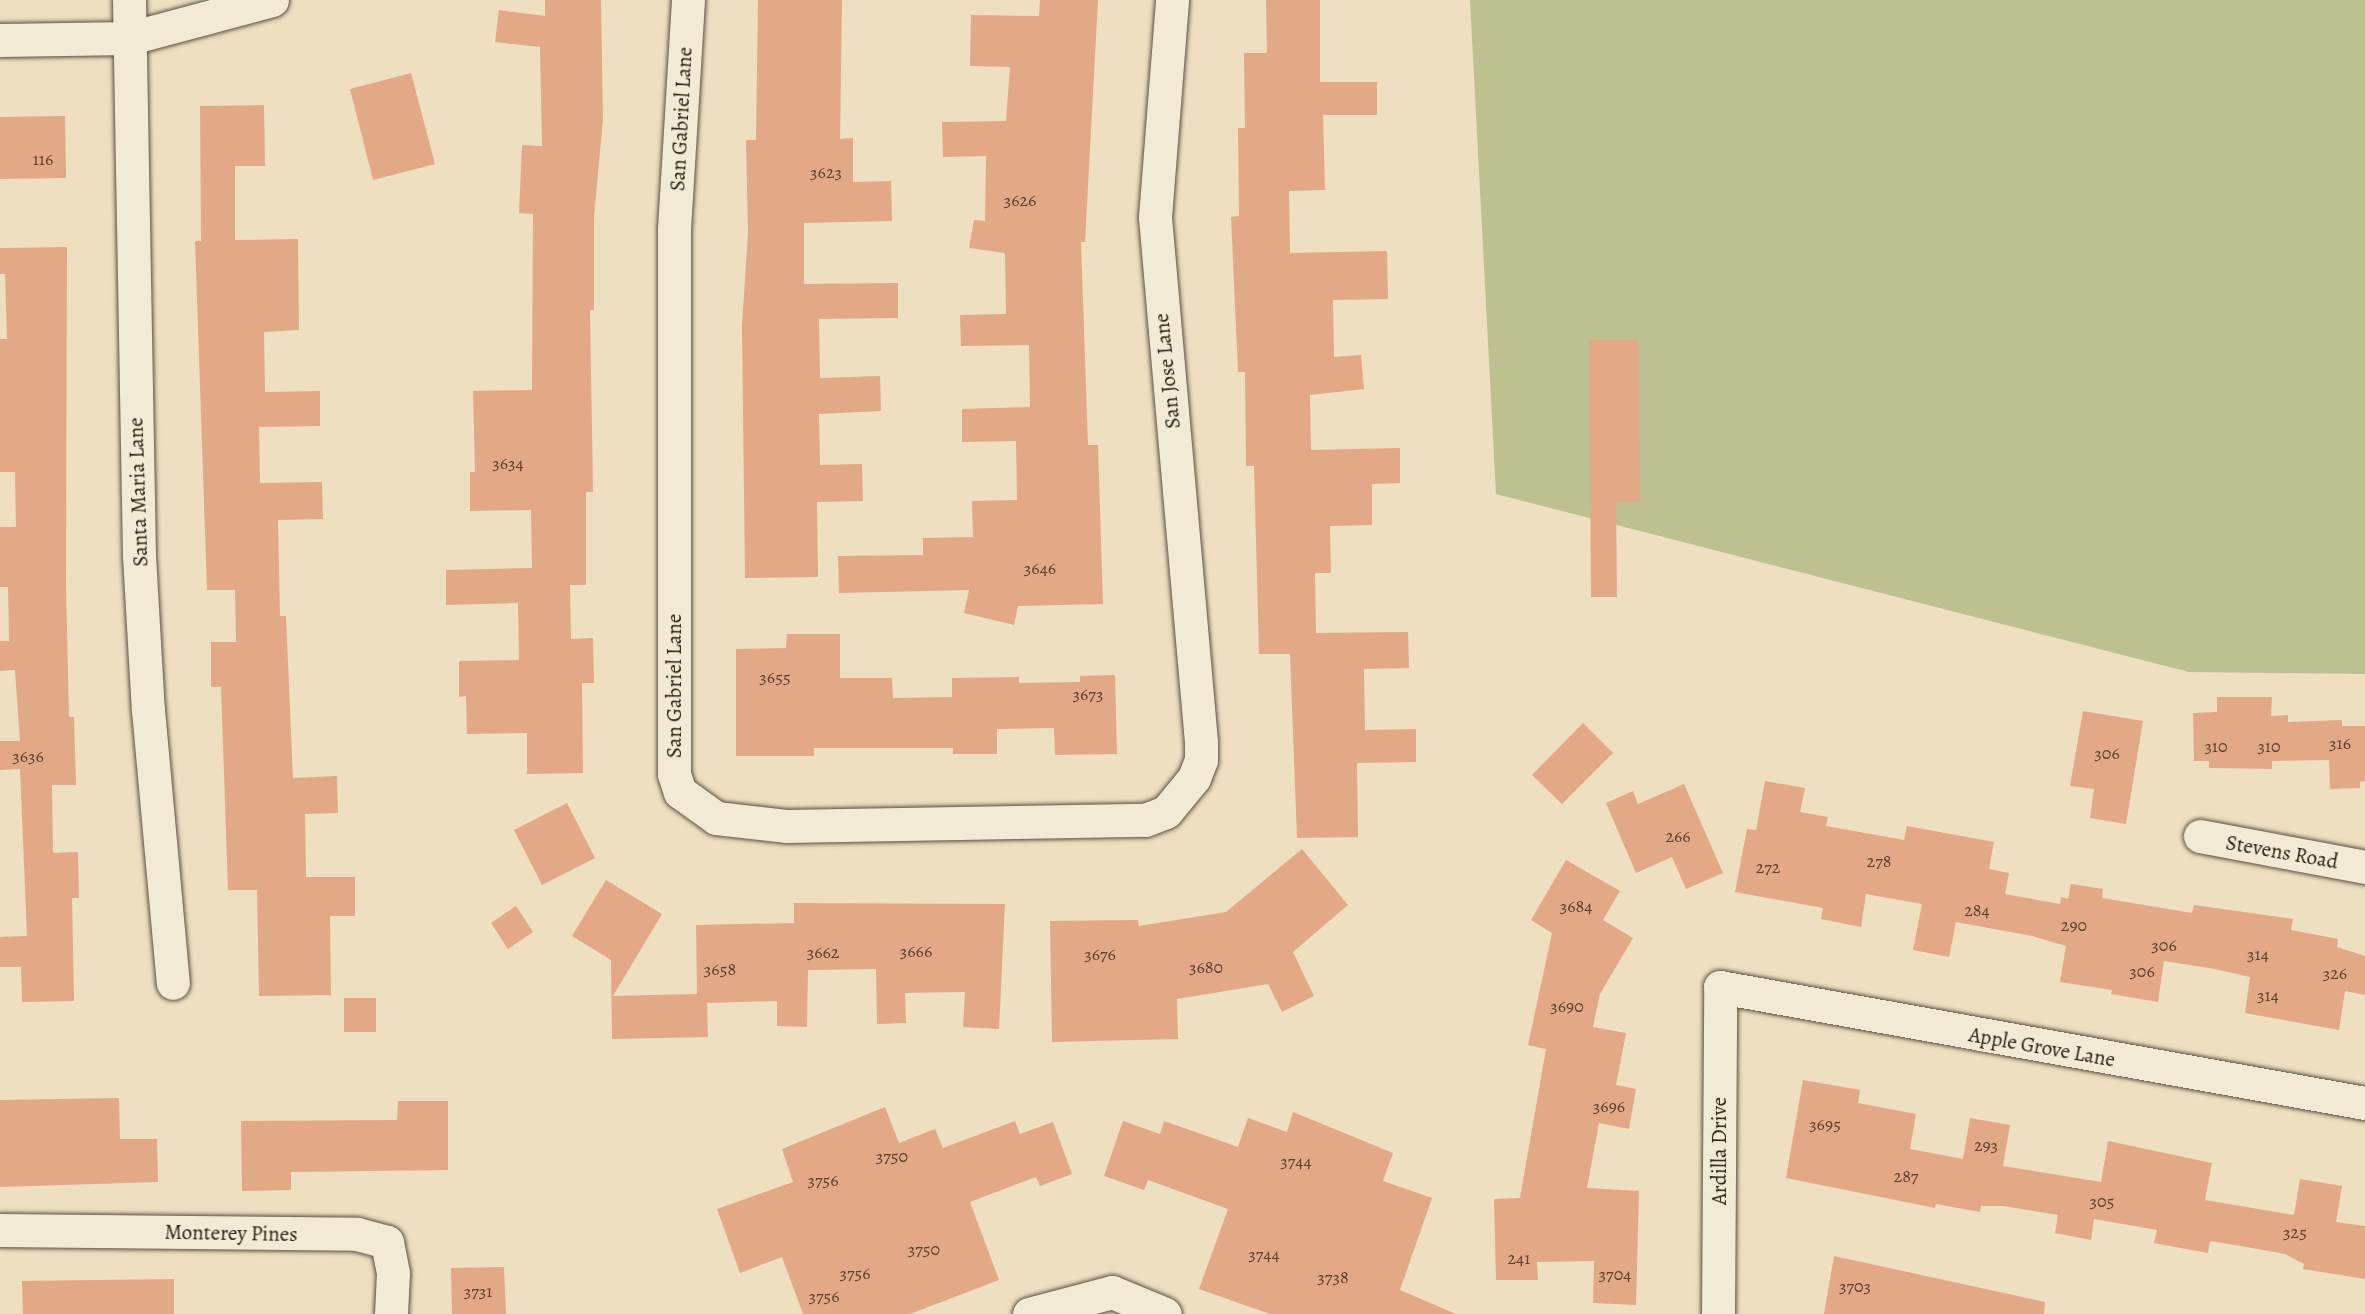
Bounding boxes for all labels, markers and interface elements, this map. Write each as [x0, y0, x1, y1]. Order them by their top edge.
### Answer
street label: San Gabriel Lane [665, 46, 697, 192]
house number: 116 [33, 148, 53, 170]
house number: 3623 [810, 161, 842, 183]
house number: 3626 [1004, 189, 1036, 211]
street label: San Jose Lane [1148, 312, 1186, 430]
street label: Santa Maria Lane [123, 417, 153, 567]
house number: 3634 [492, 452, 524, 474]
house number: 3646 [1024, 557, 1056, 579]
street label: San Gabriel Lane [661, 614, 687, 758]
house number: 3655 [759, 666, 791, 688]
house number: 3673 [1073, 683, 1103, 705]
house number: 316 [2329, 732, 2351, 754]
house number: 310 [2204, 735, 2228, 757]
house number: 310 [2257, 735, 2281, 757]
house number: 306 [2094, 742, 2120, 764]
house number: 3636 [12, 745, 44, 767]
house number: 266 [1665, 825, 1691, 847]
street label: Stevens Road [2224, 830, 2340, 874]
house number: 278 [1867, 850, 1891, 872]
house number: 272 [1756, 856, 1780, 878]
house number: 3684 [1560, 895, 1592, 917]
house number: 284 [1964, 899, 1990, 921]
house number: 290 [2061, 914, 2087, 936]
house number: 306 [2151, 934, 2177, 956]
house number: 3666 [900, 940, 932, 962]
house number: 3662 [807, 941, 839, 963]
house number: 3676 [1084, 943, 1116, 965]
house number: 314 [2247, 943, 2269, 965]
house number: 3680 [1189, 956, 1223, 978]
house number: 3658 [704, 958, 736, 980]
house number: 306 [2129, 960, 2155, 982]
house number: 326 [2323, 962, 2347, 984]
house number: 314 [2257, 984, 2279, 1006]
house number: 3690 [1550, 995, 1584, 1017]
street label: Apple Grove Lane [1967, 1022, 2117, 1072]
house number: 3696 [1593, 1095, 1625, 1117]
street label: Ardilla Drive [1706, 1097, 1732, 1205]
house number: 3695 [1809, 1113, 1841, 1135]
house number: 293 [1974, 1134, 1998, 1156]
house number: 3750 [876, 1145, 908, 1167]
house number: 3744 [1280, 1150, 1312, 1172]
house number: 287 [1894, 1165, 1918, 1187]
house number: 3756 [807, 1169, 839, 1191]
house number: 305 [2090, 1190, 2114, 1212]
street label: Monterey Pines [164, 1219, 298, 1247]
house number: 325 [2283, 1221, 2307, 1243]
house number: 3750 [908, 1238, 940, 1260]
house number: 3744 [1248, 1243, 1280, 1265]
house number: 241 [1508, 1247, 1530, 1269]
house number: 3756 [839, 1262, 871, 1284]
house number: 3704 [1599, 1263, 1631, 1285]
house number: 3738 [1317, 1266, 1349, 1288]
house number: 3703 [1839, 1275, 1871, 1297]
house number: 3731 [464, 1280, 492, 1302]
house number: 3756 [808, 1285, 840, 1307]

